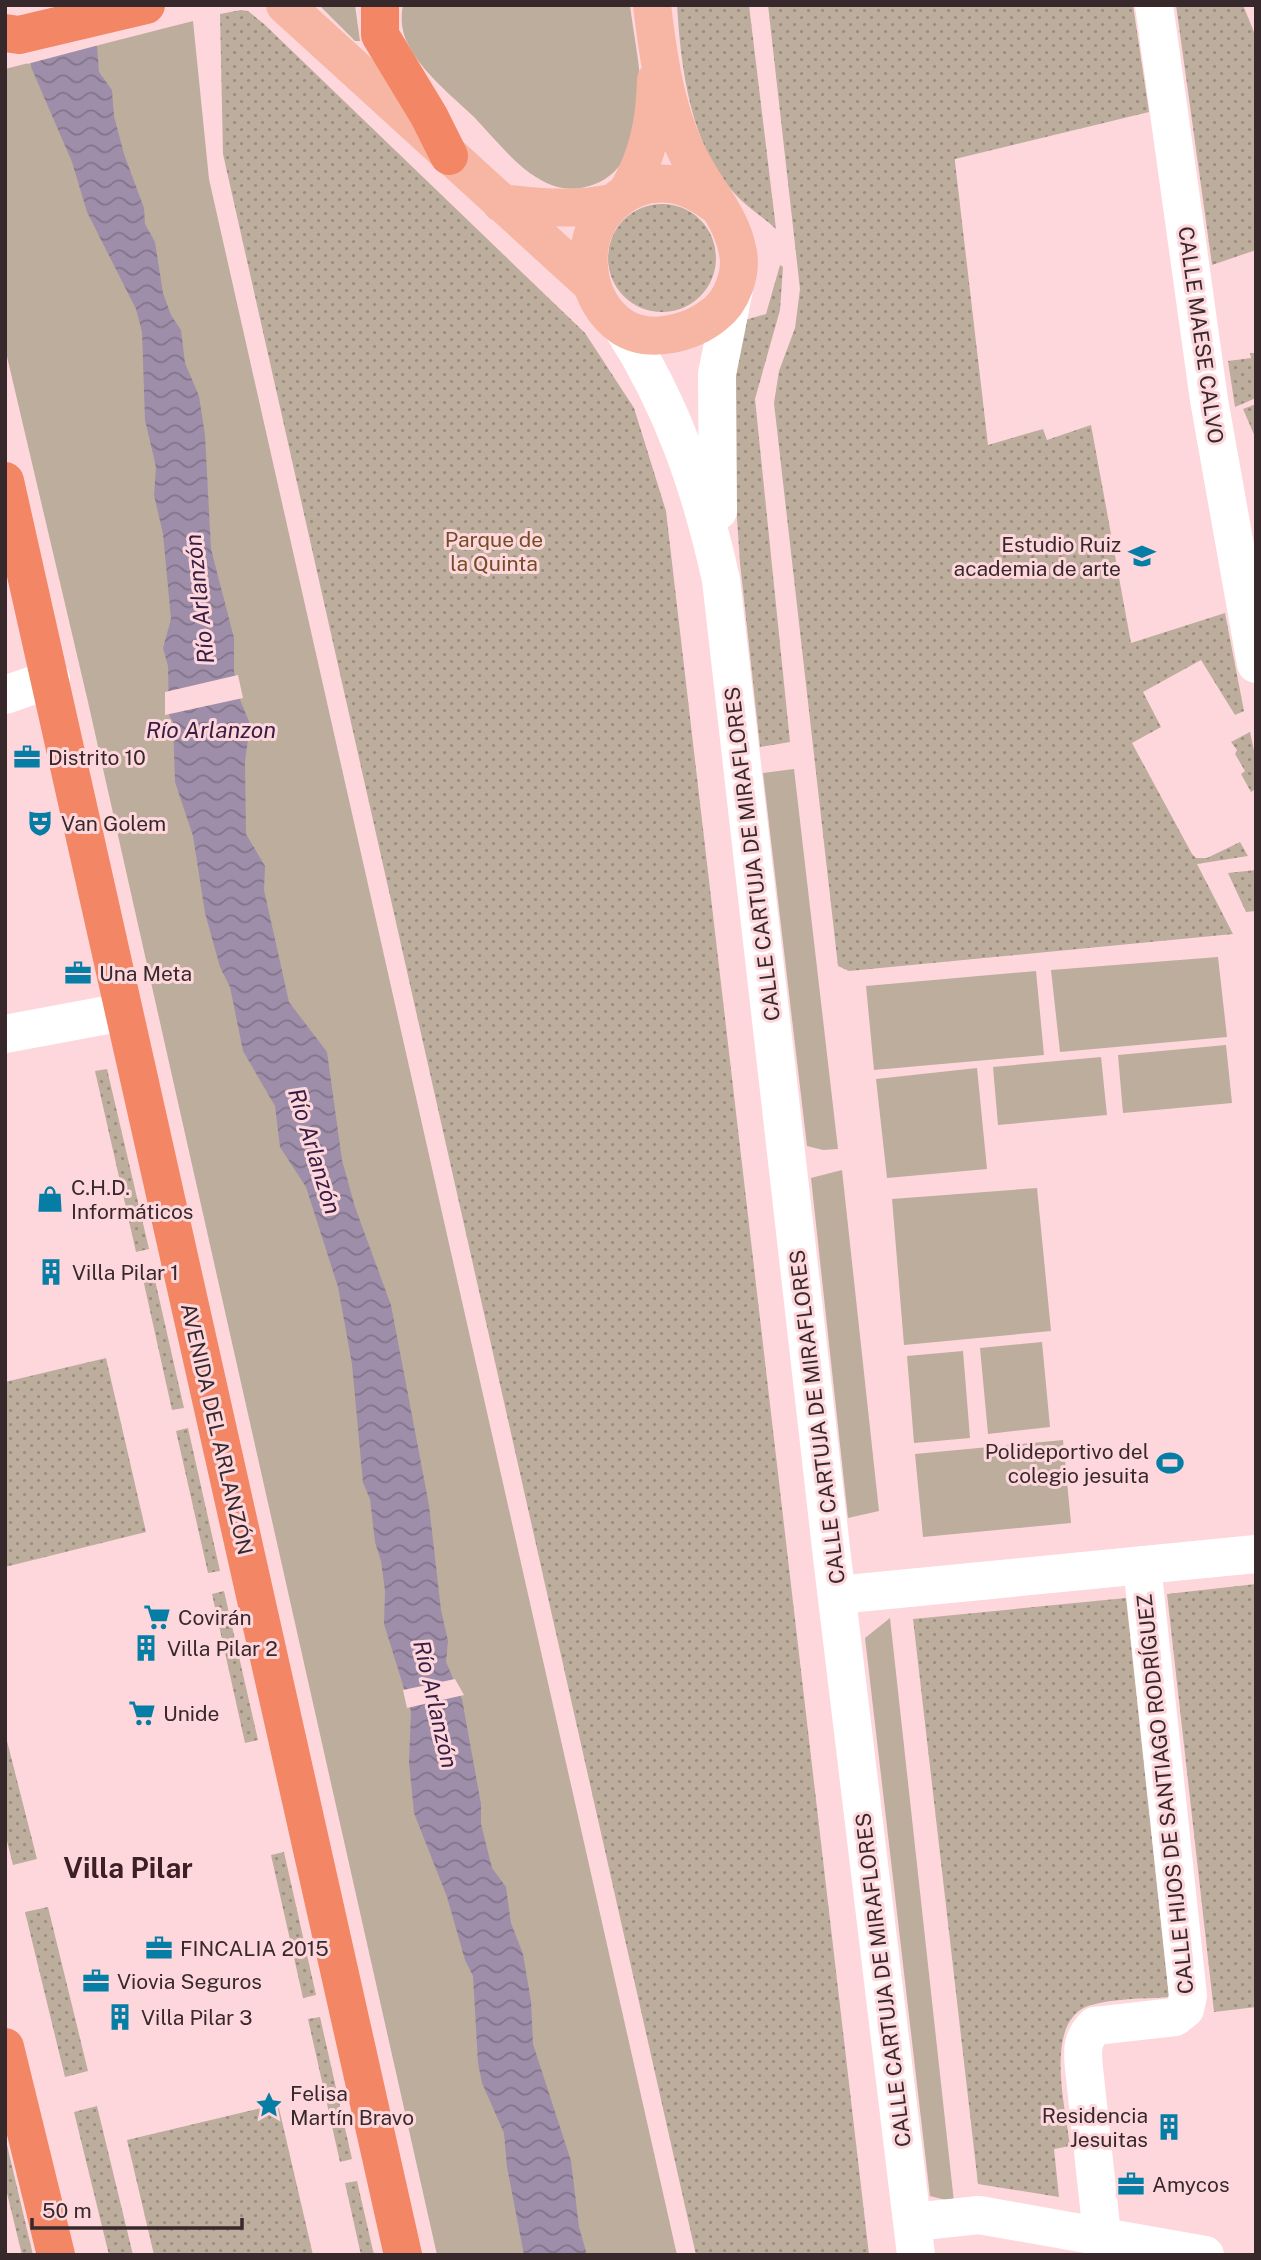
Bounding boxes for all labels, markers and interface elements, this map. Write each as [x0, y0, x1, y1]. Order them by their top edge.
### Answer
street label: CALLE MAESE CALVO [1173, 225, 1229, 445]
park label: Parque de la Quinta [445, 527, 543, 576]
place label: Estudio Ruiz academia de arte [954, 532, 1121, 581]
water label: Río Arlanzón [179, 533, 219, 665]
school or university icon: Estudio Ruiz academia de arte [1127, 541, 1157, 571]
street label: CALLE CARTUJA DE MIRAFLORES [719, 685, 785, 1023]
water label: Río Arlanzon [146, 716, 276, 743]
office icon: Distrito 10 [12, 742, 42, 772]
place label: Distrito 10 [48, 745, 146, 770]
theatre icon: Van Golem [25, 808, 55, 838]
place label: Van Golem [61, 811, 166, 836]
office icon: Una Meta [63, 958, 93, 988]
place label: Una Meta [99, 961, 192, 986]
water label: Río Arlanzón [283, 1085, 347, 1217]
place label: C.H.D. Informáticos [71, 1175, 193, 1224]
shop icon: C.H.D. Informáticos [35, 1184, 65, 1214]
street label: CALLE CARTUJA DE MIRAFLORES [784, 1248, 850, 1586]
building icon: Villa Pilar 1 [36, 1257, 66, 1287]
place label: Villa Pilar 1 [72, 1260, 179, 1285]
street label: AVENIDA DEL ARLANZÓN [176, 1301, 258, 1557]
place label: Polideportivo del colegio jesuita [985, 1439, 1149, 1488]
sports icon: Polideportivo del colegio jesuita [1155, 1448, 1185, 1478]
street label: CALLE HIJOS DE SANTIAGO RODRÍGUEZ [1132, 1593, 1198, 1995]
supermarket icon: Covirán [142, 1602, 172, 1632]
place label: Covirán [178, 1605, 252, 1630]
building icon: Villa Pilar 2 [131, 1633, 161, 1663]
place label: Villa Pilar 2 [167, 1636, 278, 1661]
water label: Río Arlanzón [408, 1637, 464, 1771]
supermarket icon: Unide [127, 1698, 157, 1728]
place label: Unide [163, 1701, 219, 1726]
street label: CALLE CARTUJA DE MIRAFLORES [850, 1811, 916, 2149]
district label: Villa Pilar [63, 1851, 193, 1884]
office icon: FINCALIA 2015 [144, 1933, 174, 1963]
place label: FINCALIA 2015 [180, 1936, 329, 1961]
office icon: Viovia Seguros [81, 1966, 111, 1996]
place label: Viovia Seguros [117, 1969, 262, 1994]
building icon: Villa Pilar 3 [105, 2002, 135, 2032]
place label: Villa Pilar 3 [141, 2005, 253, 2030]
place label: Felisa Martín Bravo [290, 2081, 414, 2130]
place icon: Felisa Martín Bravo [254, 2090, 284, 2120]
place label: Residencia Jesuitas [1042, 2103, 1148, 2152]
building icon: Residencia Jesuitas [1154, 2112, 1184, 2142]
office icon: Amycos [1116, 2169, 1146, 2199]
place label: Amycos [1152, 2172, 1230, 2197]
scale bar [32, 2186, 242, 2230]
text: 50 m [42, 2198, 92, 2223]

